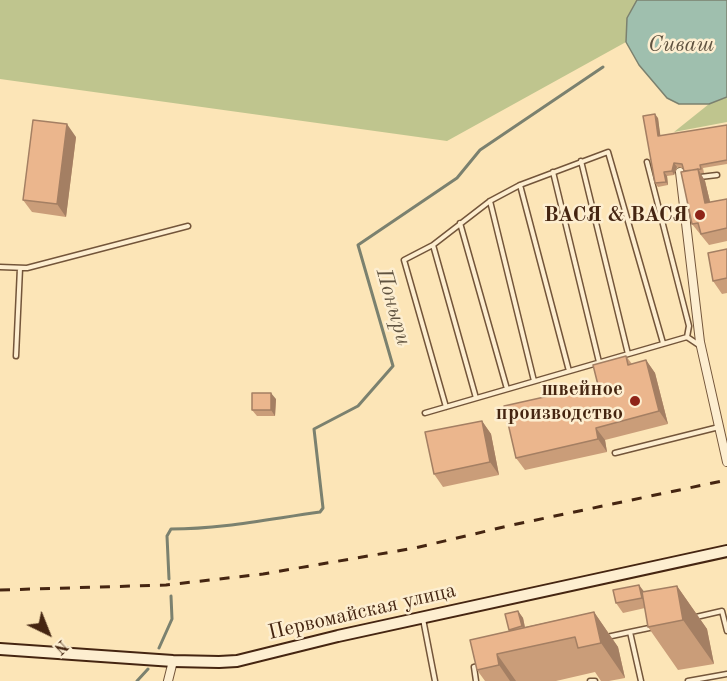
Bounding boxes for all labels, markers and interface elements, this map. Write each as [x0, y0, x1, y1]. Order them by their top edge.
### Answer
water label: Сиваш [648, 32, 714, 58]
place label: ВАСЯ & ВАСЯ [544, 202, 688, 228]
marker: ВАСЯ & ВАСЯ [693, 208, 707, 222]
water label: Поныри [369, 265, 417, 349]
place label: швейное производство [496, 376, 623, 426]
marker: швейное производство [628, 394, 642, 408]
street label: Первомайская улица [266, 578, 458, 646]
north arrow [18, 603, 78, 663]
text: N [50, 636, 70, 656]

